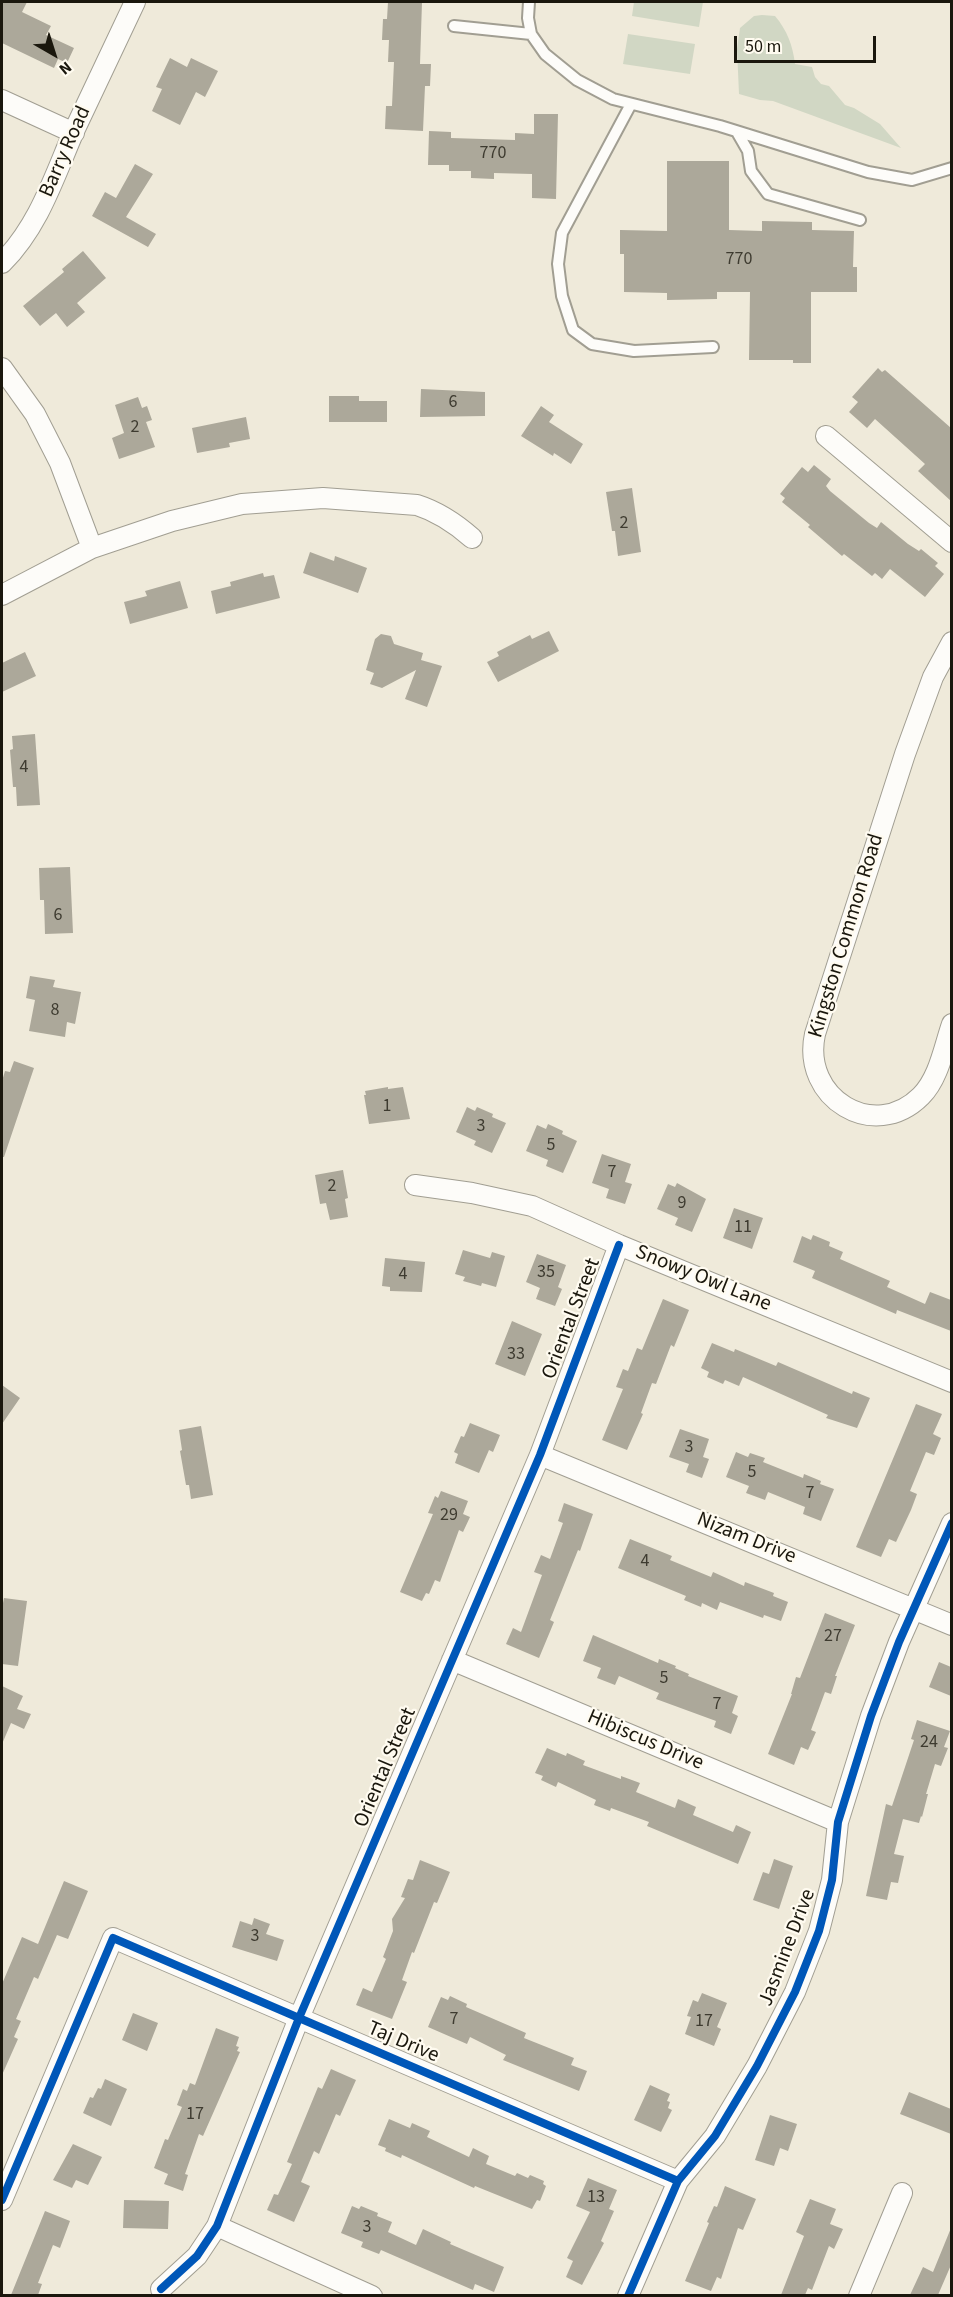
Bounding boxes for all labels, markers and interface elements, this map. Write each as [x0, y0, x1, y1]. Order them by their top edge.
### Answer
north arrow [24, 24, 84, 84]
scale bar [737, 24, 880, 62]
text: 50 m [745, 34, 781, 59]
text: N [54, 56, 76, 80]
street label: Barry Road [35, 103, 97, 201]
house number: 770 [480, 143, 506, 165]
house number: 770 [726, 249, 752, 271]
house number: 6 [449, 392, 457, 414]
house number: 2 [131, 417, 139, 439]
house number: 2 [620, 513, 628, 535]
house number: 4 [20, 757, 28, 779]
street label: Kingston Common Road [804, 831, 890, 1041]
house number: 6 [54, 905, 62, 927]
house number: 8 [51, 1000, 59, 1022]
house number: 1 [383, 1096, 391, 1118]
house number: 3 [477, 1116, 485, 1138]
house number: 5 [547, 1135, 555, 1157]
house number: 7 [608, 1162, 616, 1184]
house number: 2 [328, 1176, 336, 1198]
house number: 9 [678, 1193, 686, 1215]
house number: 11 [734, 1217, 752, 1239]
street label: Snowy Owl Lane [631, 1240, 775, 1318]
street label: Oriental Street [537, 1255, 607, 1383]
house number: 35 [537, 1262, 555, 1284]
house number: 4 [399, 1264, 407, 1286]
house number: 33 [507, 1344, 525, 1366]
house number: 3 [685, 1437, 693, 1459]
house number: 5 [748, 1462, 756, 1484]
house number: 7 [806, 1483, 814, 1505]
house number: 29 [440, 1505, 458, 1527]
street label: Nizam Drive [693, 1508, 799, 1570]
house number: 4 [641, 1551, 649, 1573]
house number: 27 [824, 1626, 842, 1648]
house number: 5 [660, 1668, 668, 1690]
house number: 7 [713, 1694, 721, 1716]
street label: Oriental Street [349, 1704, 423, 1832]
street label: Hibiscus Drive [583, 1705, 707, 1777]
house number: 24 [920, 1732, 938, 1754]
street label: Jasmine Drive [754, 1886, 822, 2010]
house number: 3 [251, 1926, 259, 1948]
house number: 7 [450, 2009, 458, 2031]
house number: 17 [695, 2011, 713, 2033]
street label: Taj Drive [363, 2017, 443, 2069]
house number: 17 [186, 2104, 204, 2126]
house number: 13 [587, 2187, 605, 2209]
house number: 3 [363, 2217, 371, 2239]

